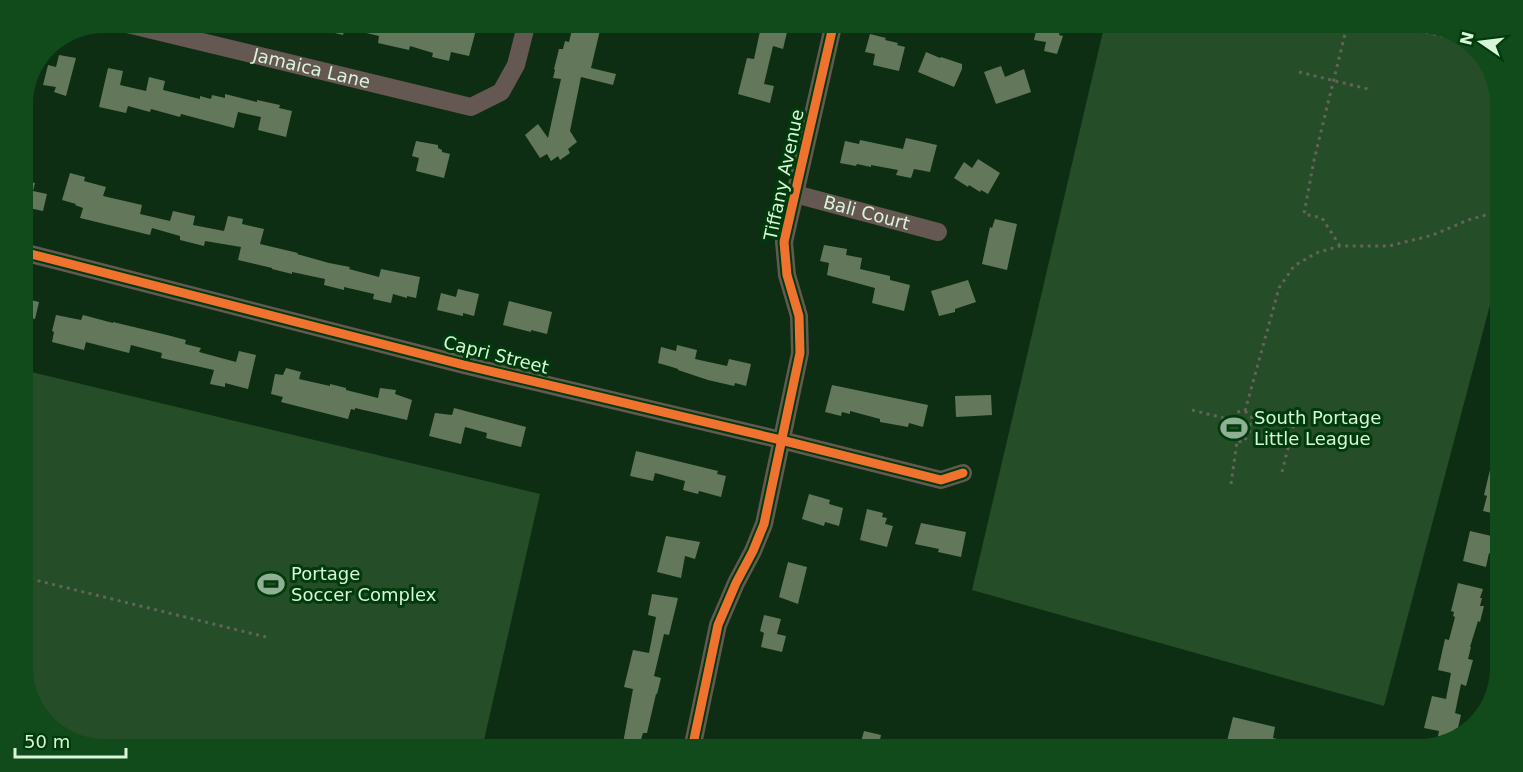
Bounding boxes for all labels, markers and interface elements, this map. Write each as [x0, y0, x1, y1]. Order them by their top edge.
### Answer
north arrow [1451, 12, 1511, 72]
text: N [1456, 30, 1478, 47]
street label: Jamaica Lane [250, 43, 372, 92]
street label: Tiffany Avenue [759, 107, 808, 243]
street label: Bali Court [821, 191, 912, 234]
street label: Capri Street [441, 331, 551, 378]
place label: South Portage Little League [1254, 407, 1381, 449]
sports icon: South Portage Little League [1219, 413, 1249, 443]
place label: Portage Soccer Complex [291, 563, 437, 605]
sports icon: Portage Soccer Complex [256, 569, 286, 599]
scale bar [15, 721, 126, 759]
text: 50 m [24, 731, 70, 752]

